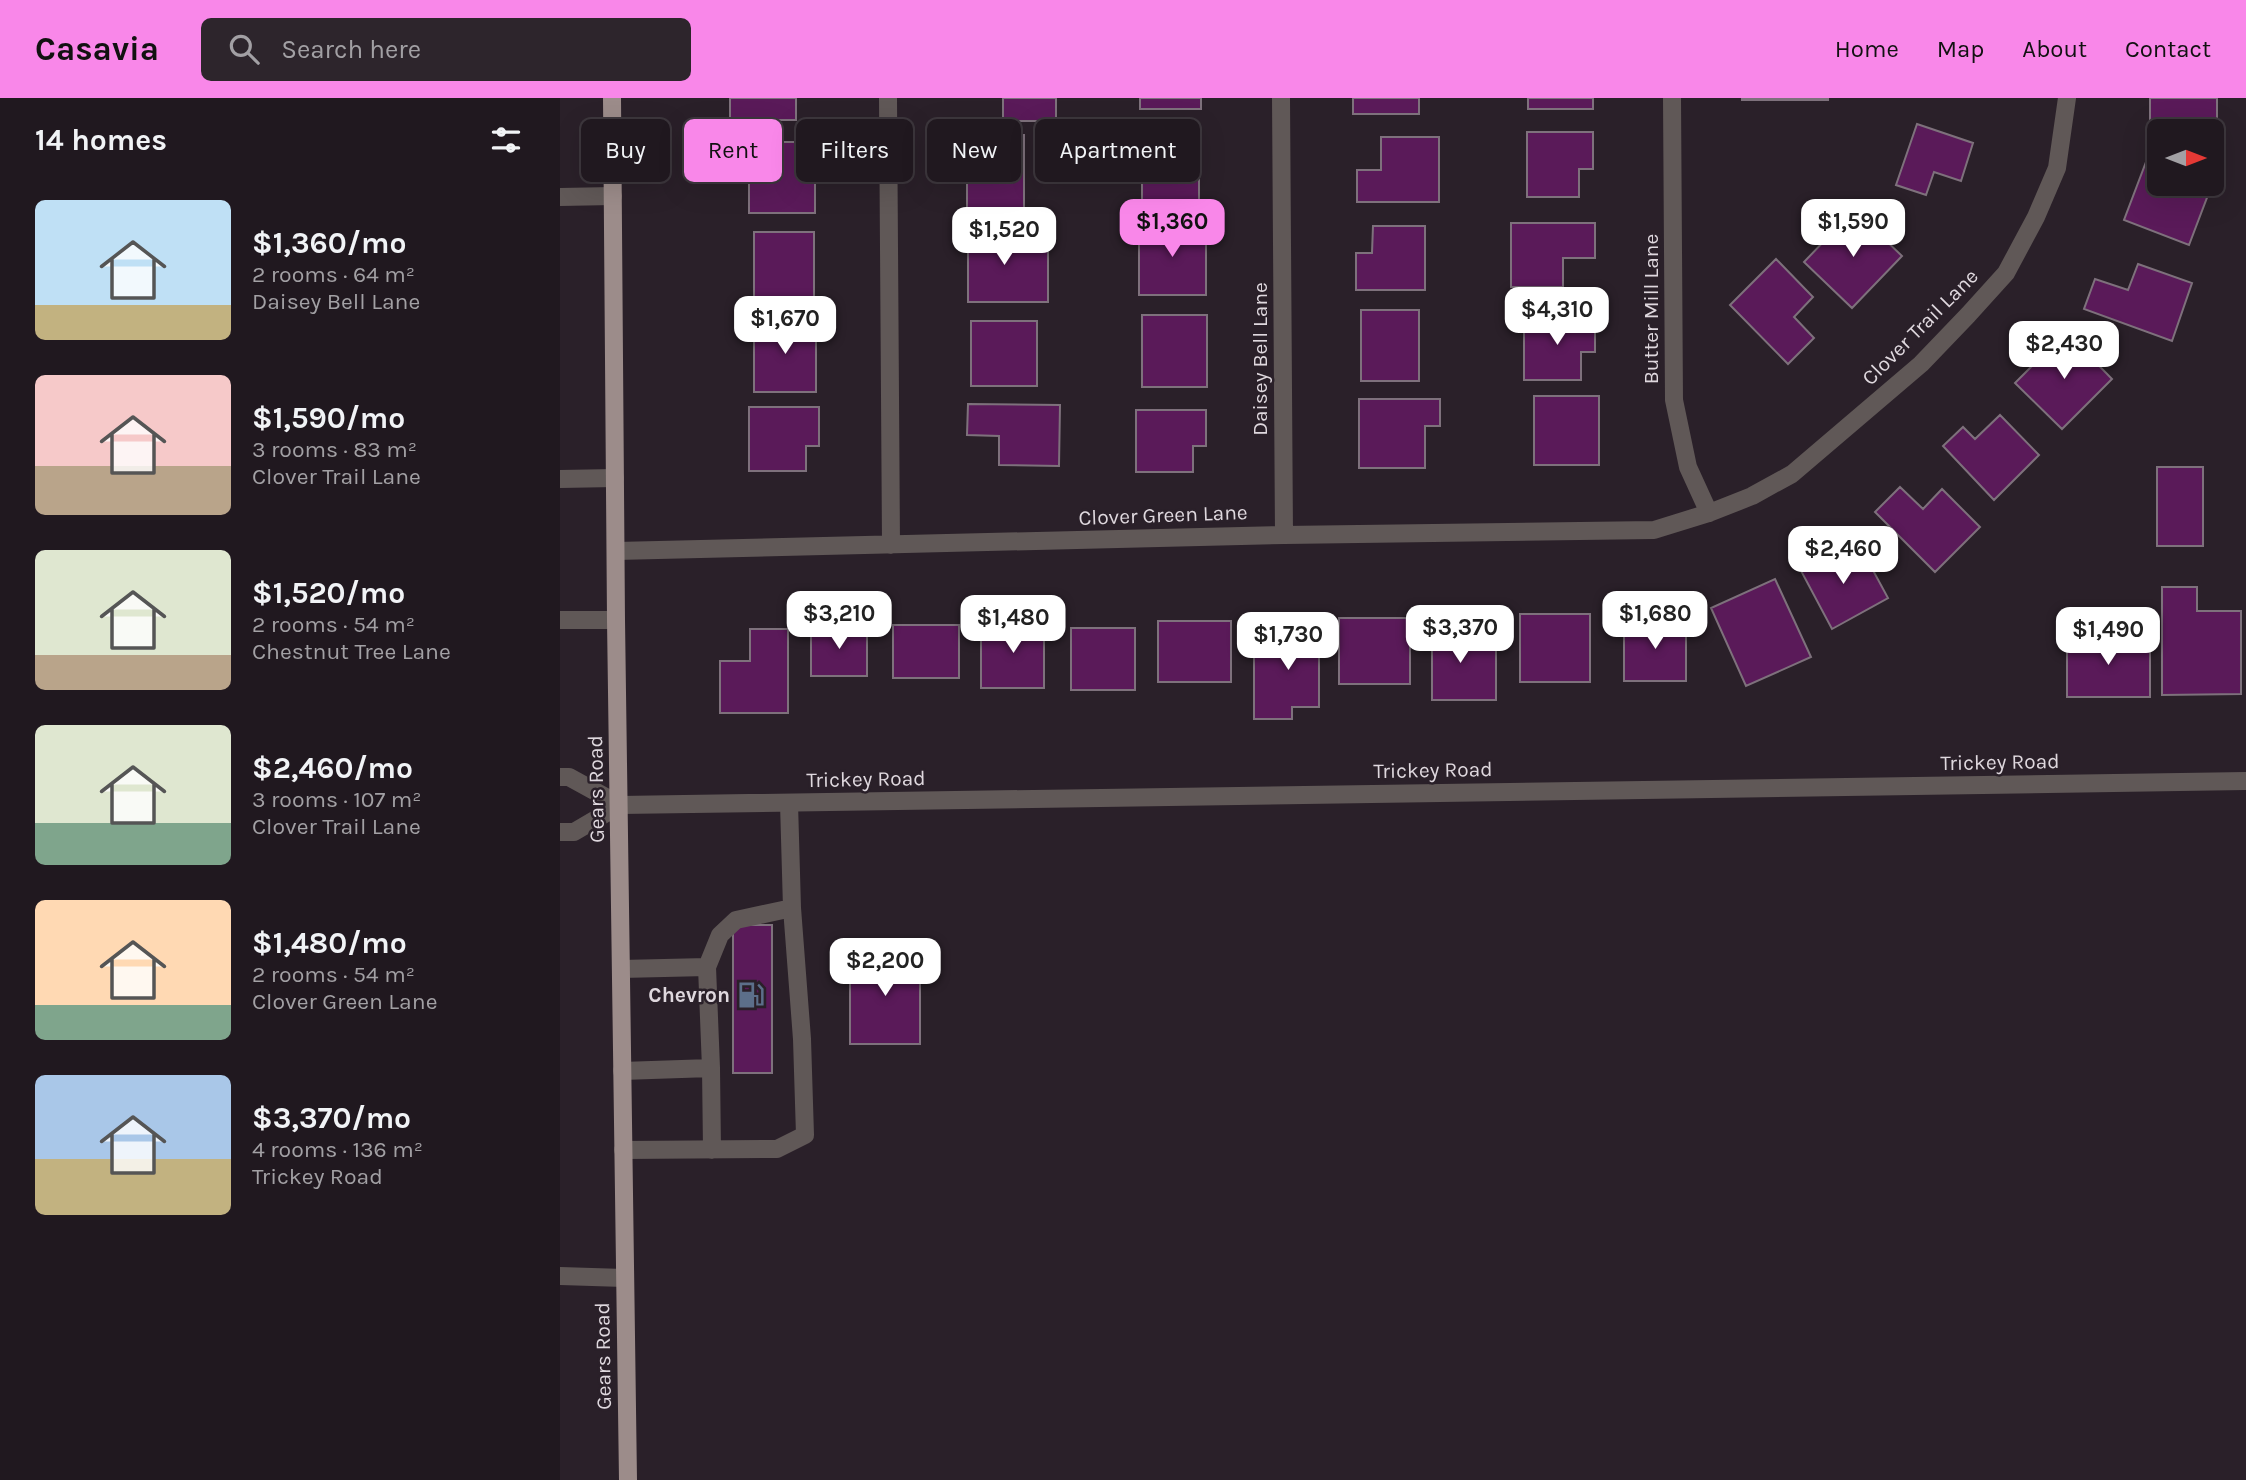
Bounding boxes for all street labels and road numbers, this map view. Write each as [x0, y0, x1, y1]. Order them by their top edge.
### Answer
street label: Butter Mill Lane [1639, 234, 1663, 384]
street label: Clover Trail Lane [1857, 264, 1983, 390]
street label: Daisey Bell Lane [1248, 282, 1272, 436]
street label: Clover Green Lane [1078, 500, 1248, 530]
street label: Gears Road [583, 735, 609, 843]
street label: Trickey Road [1940, 749, 2060, 775]
street label: Trickey Road [1373, 757, 1493, 783]
street label: Trickey Road [806, 766, 926, 792]
street label: Gears Road [590, 1302, 616, 1410]

